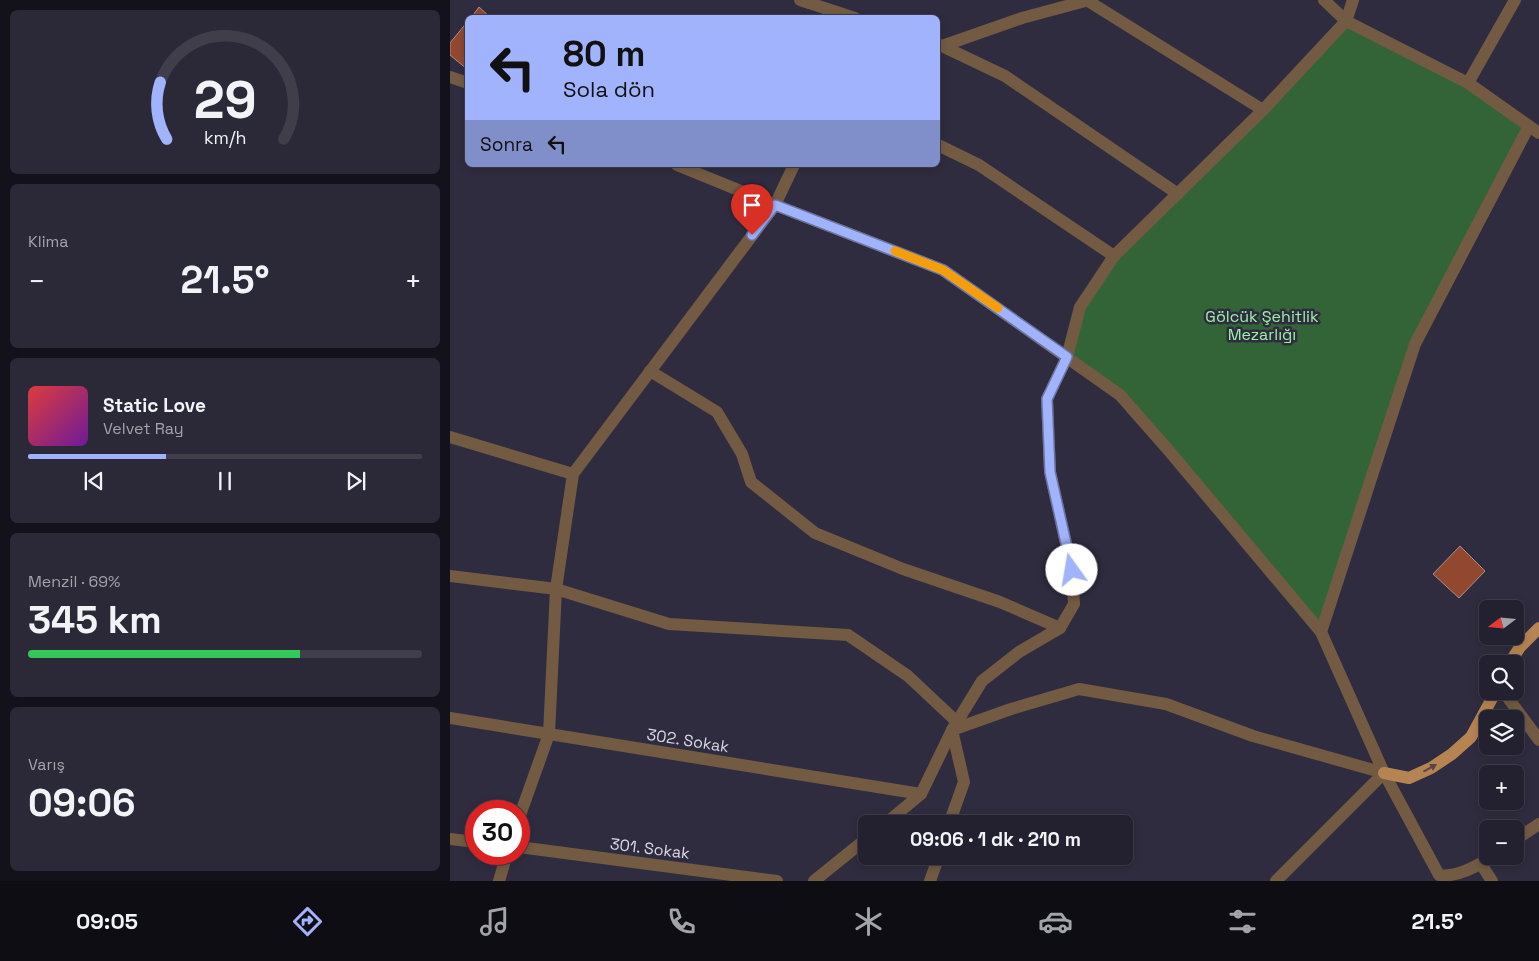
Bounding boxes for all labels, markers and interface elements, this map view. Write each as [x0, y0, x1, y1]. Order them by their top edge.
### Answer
text: 80 m [563, 32, 645, 76]
icon: left [480, 35, 545, 100]
text: 29 [194, 67, 256, 133]
text: Sola dön [563, 75, 655, 103]
text: km/h [204, 126, 246, 149]
icon: left [543, 130, 571, 158]
text: Sonra [480, 132, 533, 157]
pin [731, 184, 773, 235]
icon: arrive [738, 191, 766, 219]
text: Klima [28, 231, 69, 252]
text: 21.5° [181, 256, 269, 304]
text: − [28, 263, 45, 299]
text: + [405, 263, 422, 299]
park label: Gölcük Şehitlik Mezarlığı [1205, 306, 1319, 345]
text: Static Love [103, 393, 206, 418]
text: Velvet Ray [103, 418, 184, 439]
icon: previous [80, 467, 108, 495]
icon: pause [211, 467, 239, 495]
icon: next [342, 467, 370, 495]
position arrow [1045, 543, 1097, 595]
text: Menzil · 69% [28, 571, 120, 592]
text: 345 km [28, 596, 162, 644]
north arrow [1479, 600, 1524, 645]
map controls [1479, 600, 1524, 865]
button: search [1479, 655, 1524, 700]
button: layers [1479, 710, 1524, 755]
street label: 302. Sokak [645, 724, 731, 757]
text: Varış [28, 754, 65, 775]
one-way arrow [1422, 764, 1437, 772]
button: + [1479, 765, 1524, 810]
text: 09:06 [28, 779, 136, 827]
speed limit sign: 30 [465, 800, 530, 865]
button: − [1479, 820, 1524, 865]
text: 09:06 · 1 dk · 210 m [910, 827, 1081, 852]
street label: 301. Sokak [609, 833, 691, 864]
icon: directions [290, 904, 325, 939]
icon: music [477, 904, 512, 939]
icon: phone [664, 904, 699, 939]
icon: climate [851, 904, 886, 939]
icon: car [1038, 904, 1073, 939]
icon: filters [1225, 904, 1260, 939]
text: 09:05 [76, 907, 138, 935]
text: 21.5° [1412, 907, 1463, 935]

